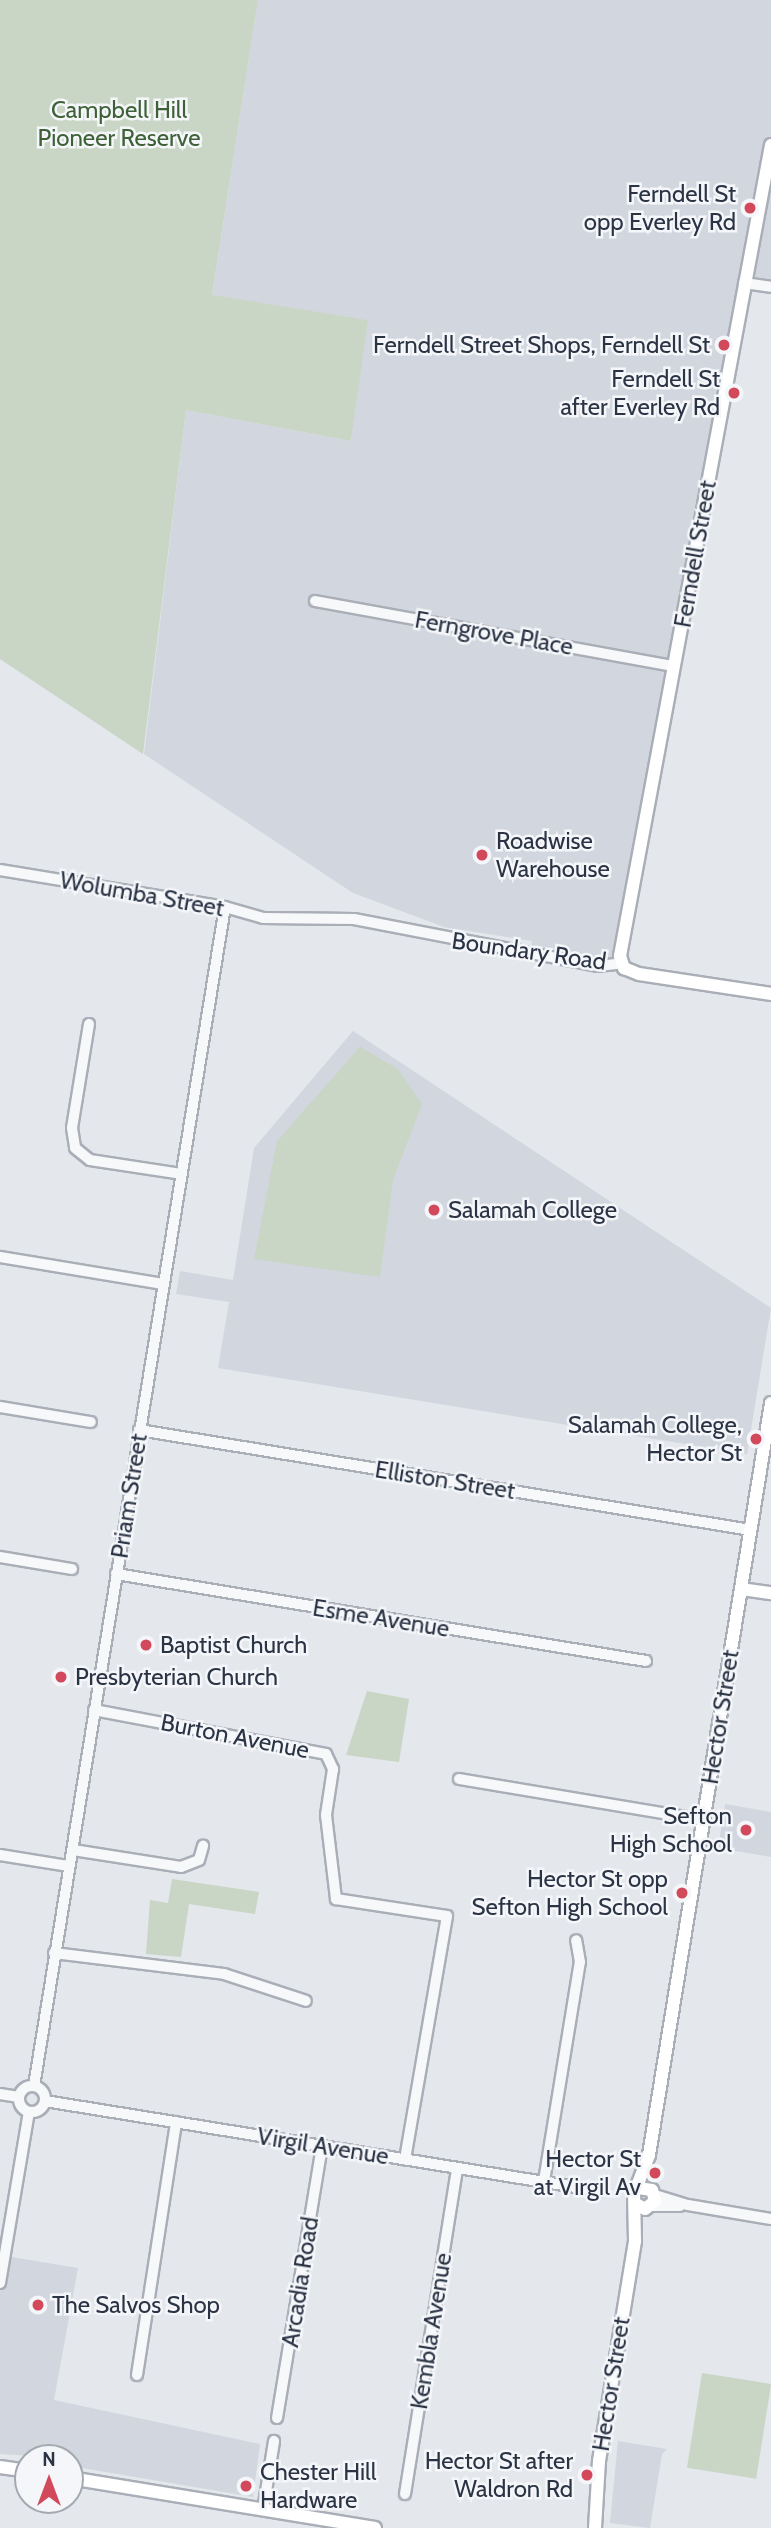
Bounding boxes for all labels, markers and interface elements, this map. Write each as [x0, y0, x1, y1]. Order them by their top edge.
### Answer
park label: Campbell Hill Pioneer Reserve [38, 96, 200, 152]
place label: Ferndell St opp Everley Rd [584, 180, 736, 236]
marker: Ferndell St opp Everley Rd [742, 200, 758, 216]
place label: Ferndell Street Shops, Ferndell St [373, 331, 710, 359]
marker: Ferndell Street Shops, Ferndell St [716, 337, 732, 353]
place label: Ferndell St after Everley Rd [560, 365, 720, 421]
marker: Ferndell St after Everley Rd [726, 385, 742, 401]
street label: Ferndell Street [668, 478, 722, 630]
street label: Ferngrove Place [413, 605, 575, 661]
place label: Roadwise Warehouse [496, 827, 610, 883]
marker: Roadwise Warehouse [474, 847, 490, 863]
street label: Wolumba Street [58, 865, 226, 923]
street label: Boundary Road [450, 926, 608, 976]
place label: Salamah College [448, 1196, 617, 1224]
marker: Salamah College [426, 1202, 442, 1218]
place label: Salamah College, Hector St [568, 1411, 742, 1467]
marker: Salamah College, Hector St [748, 1431, 764, 1447]
street label: Priam Street [105, 1432, 153, 1560]
street label: Elliston Street [373, 1455, 517, 1505]
street label: Esme Avenue [311, 1593, 451, 1643]
place label: Baptist Church [160, 1631, 307, 1659]
marker: Baptist Church [138, 1637, 154, 1653]
street label: Hector Street [695, 1648, 745, 1786]
place label: Presbyterian Church [75, 1663, 278, 1691]
marker: Presbyterian Church [53, 1669, 69, 1685]
street label: Burton Avenue [158, 1708, 312, 1764]
place label: Sefton High School [610, 1802, 732, 1858]
marker: Sefton High School [738, 1822, 754, 1838]
place label: Hector St opp Sefton High School [472, 1865, 668, 1921]
marker: Hector St opp Sefton High School [674, 1885, 690, 1901]
street label: Virgil Avenue [255, 2121, 391, 2171]
place label: Hector St at Virgil Av [534, 2145, 641, 2201]
marker: Hector St at Virgil Av [647, 2165, 663, 2181]
street label: Arcadia Road [275, 2215, 325, 2349]
street label: Kembla Avenue [404, 2251, 458, 2411]
place label: The Salvos Shop [52, 2291, 220, 2319]
marker: The Salvos Shop [30, 2297, 46, 2313]
street label: Hector Street [586, 2315, 636, 2453]
north arrow [14, 2444, 84, 2514]
place label: Hector St after Waldron Rd [425, 2447, 573, 2503]
text: N [42, 2448, 56, 2471]
place label: Chester Hill Hardware [260, 2458, 376, 2514]
marker: Hector St after Waldron Rd [579, 2467, 595, 2483]
marker: Chester Hill Hardware [238, 2478, 254, 2494]

